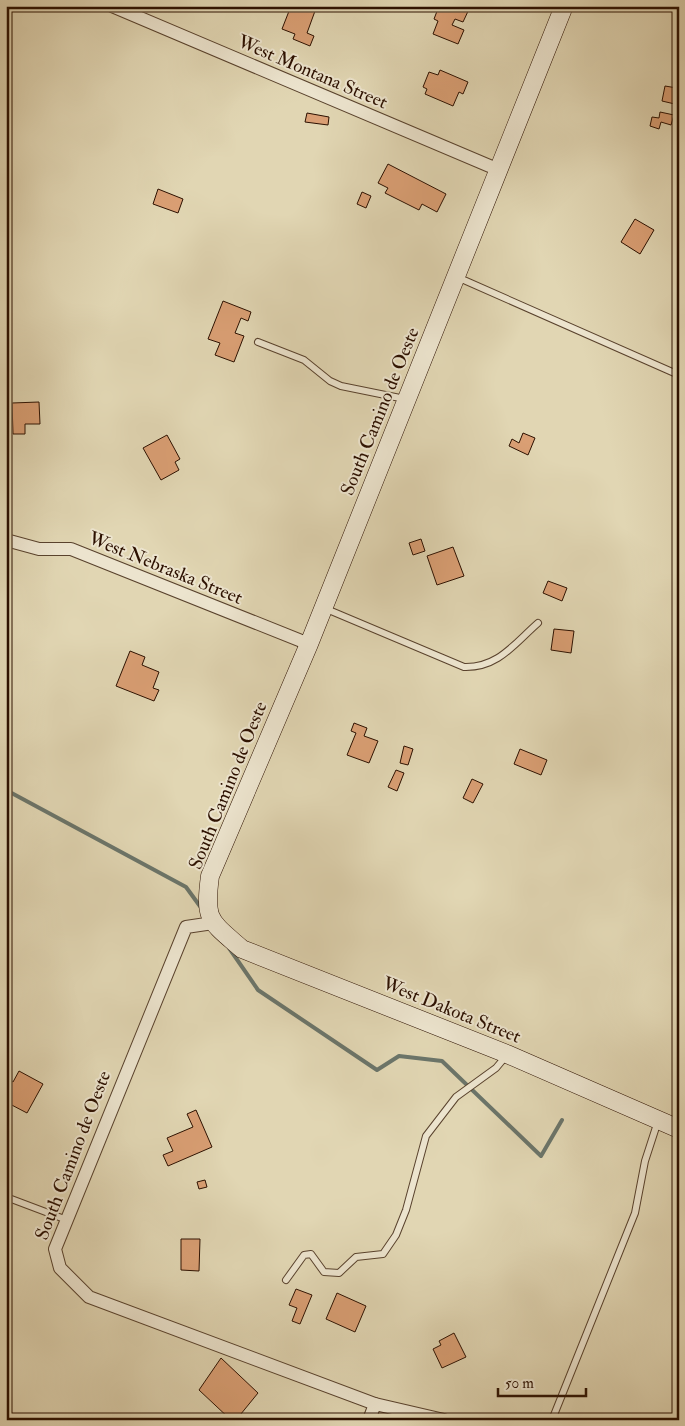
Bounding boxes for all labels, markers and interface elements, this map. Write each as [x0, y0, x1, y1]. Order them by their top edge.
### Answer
street label: West Montana Street [233, 29, 391, 114]
street label: South Camino de Oeste [335, 324, 425, 499]
street label: West Nebraska Street [84, 526, 246, 610]
street label: South Camino de Oeste [183, 698, 273, 873]
street label: West Dakota Street [378, 971, 524, 1049]
street label: South Camino de Oeste [30, 1067, 116, 1243]
scale bar [498, 1366, 585, 1398]
text: 50 m [505, 1374, 534, 1393]

